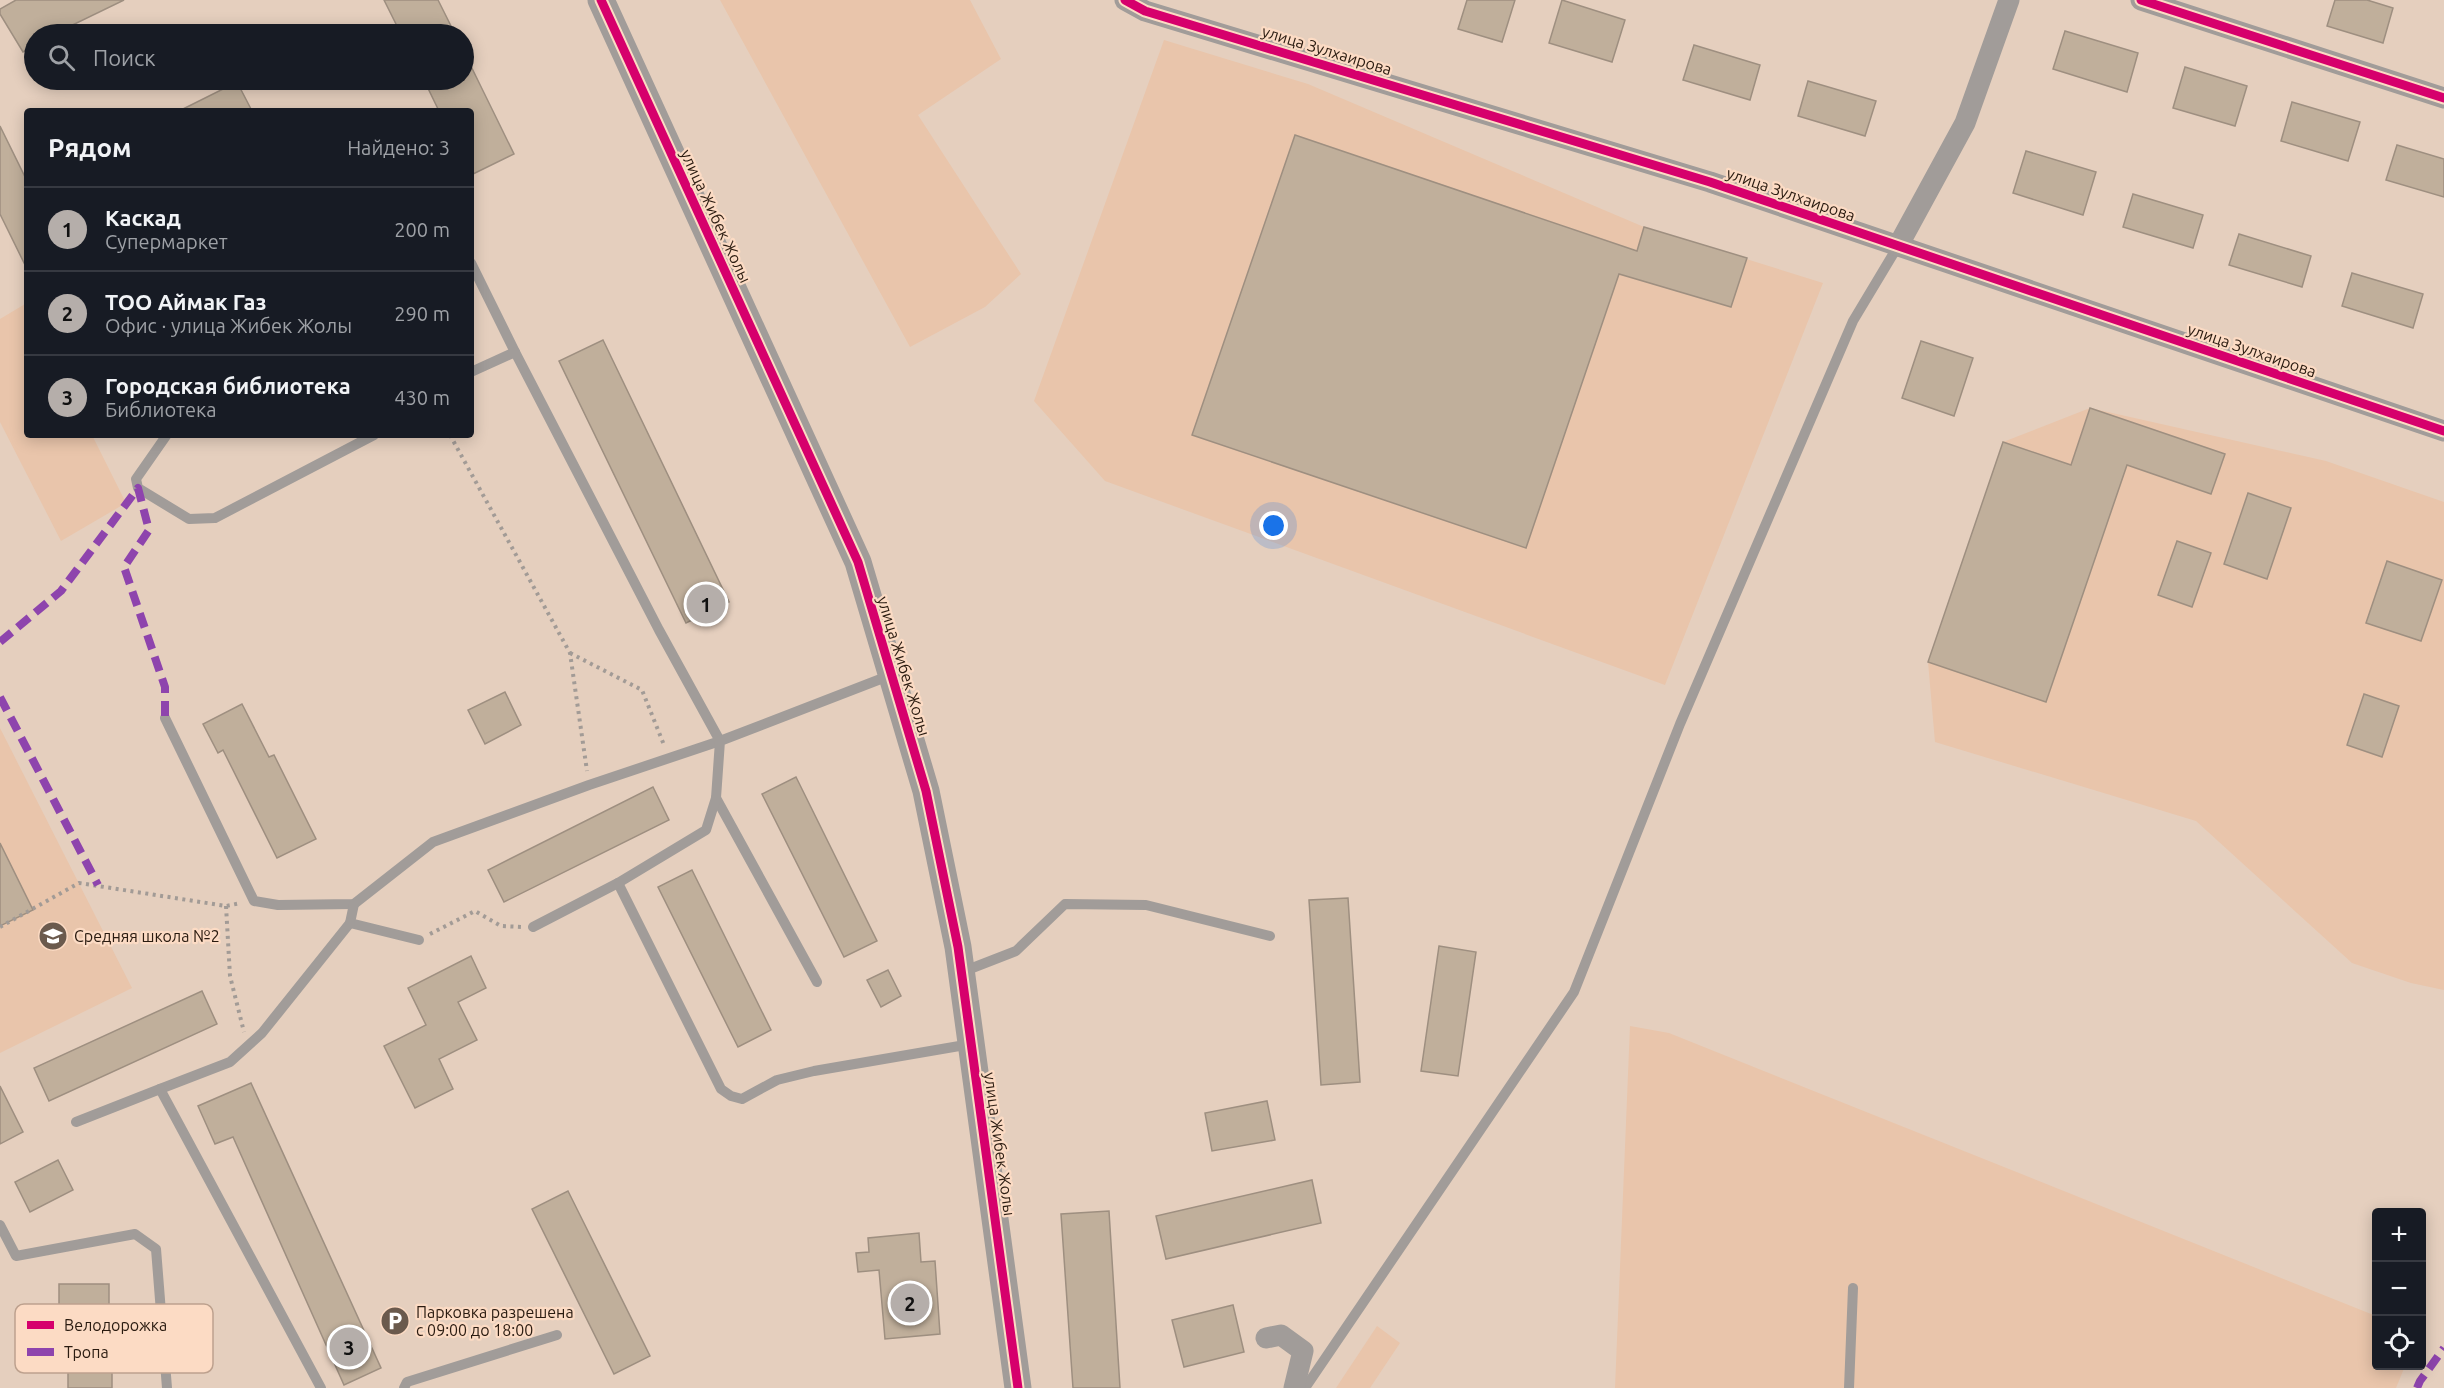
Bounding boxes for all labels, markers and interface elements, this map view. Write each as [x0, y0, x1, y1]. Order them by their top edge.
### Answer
street label: улица Зулхаирова [1260, 22, 1394, 78]
search box [24, 24, 474, 90]
icon: search [45, 41, 78, 74]
text: Поиск [93, 45, 156, 70]
text: Рядом [48, 133, 132, 162]
text: Найдено: 3 [347, 136, 450, 159]
street label: улица Жибек Жолы [677, 146, 755, 286]
street label: улица Зулхаирова [1724, 164, 1858, 224]
text: Каскад [105, 205, 181, 230]
text: 1 [62, 218, 73, 241]
text: 200 m [394, 218, 450, 241]
text: Супермаркет [105, 230, 228, 253]
text: ТОО Аймак Газ [105, 289, 266, 314]
text: 2 [62, 302, 73, 325]
text: 290 m [394, 302, 450, 325]
text: Офис · улица Жибек Жолы [105, 314, 352, 337]
street label: улица Зулхаирова [2185, 320, 2319, 380]
text: Городская библиотека [105, 373, 351, 398]
text: 3 [62, 386, 73, 409]
text: 430 m [394, 386, 450, 409]
text: Библиотека [105, 398, 217, 421]
your location [1259, 511, 1288, 540]
pin: 1 [686, 582, 726, 626]
street label: улица Жибек Жолы [874, 594, 934, 738]
school or university icon: Средняя школа №2 [37, 920, 69, 952]
place label: Средняя школа №2 [74, 927, 220, 945]
street label: улица Жибек Жолы [981, 1071, 1019, 1217]
map controls [2372, 1208, 2426, 1370]
button: + [2372, 1208, 2426, 1262]
button: − [2372, 1262, 2426, 1316]
pin: 2 [890, 1280, 930, 1326]
place label: Парковка разрешена с 09:00 до 18:00 [416, 1303, 574, 1339]
legend [15, 1304, 213, 1373]
parking icon: Парковка разрешена с 09:00 до 18:00 [379, 1305, 411, 1337]
text: Велодорожка [64, 1316, 167, 1334]
button: locate [2372, 1316, 2426, 1370]
pin: 3 [330, 1324, 368, 1370]
text: Тропа [64, 1343, 109, 1361]

